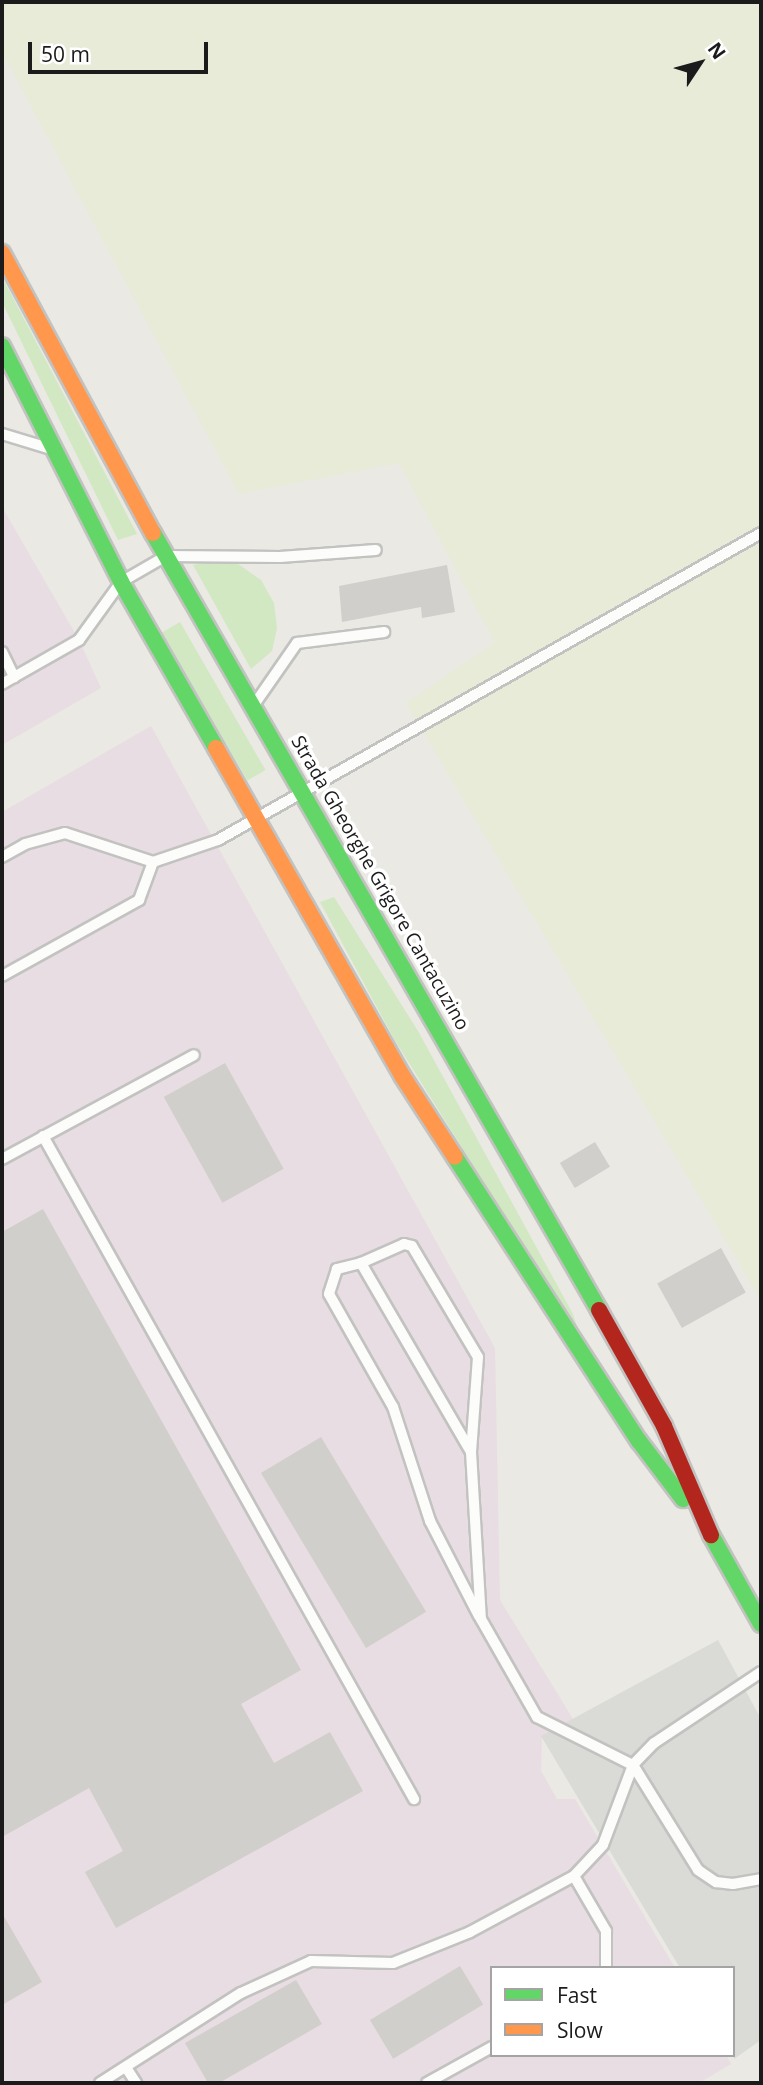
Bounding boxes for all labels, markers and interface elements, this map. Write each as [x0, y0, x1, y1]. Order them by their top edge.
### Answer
scale bar [32, 28, 212, 72]
north arrow [665, 28, 735, 98]
text: N [702, 37, 732, 65]
text: 50 m [41, 40, 90, 68]
street label: Strada Gheorghe Grigore Cantacuzino [286, 732, 474, 1034]
legend [490, 1966, 735, 2057]
text: Fast [557, 1981, 597, 2009]
text: Slow [557, 2016, 603, 2044]

